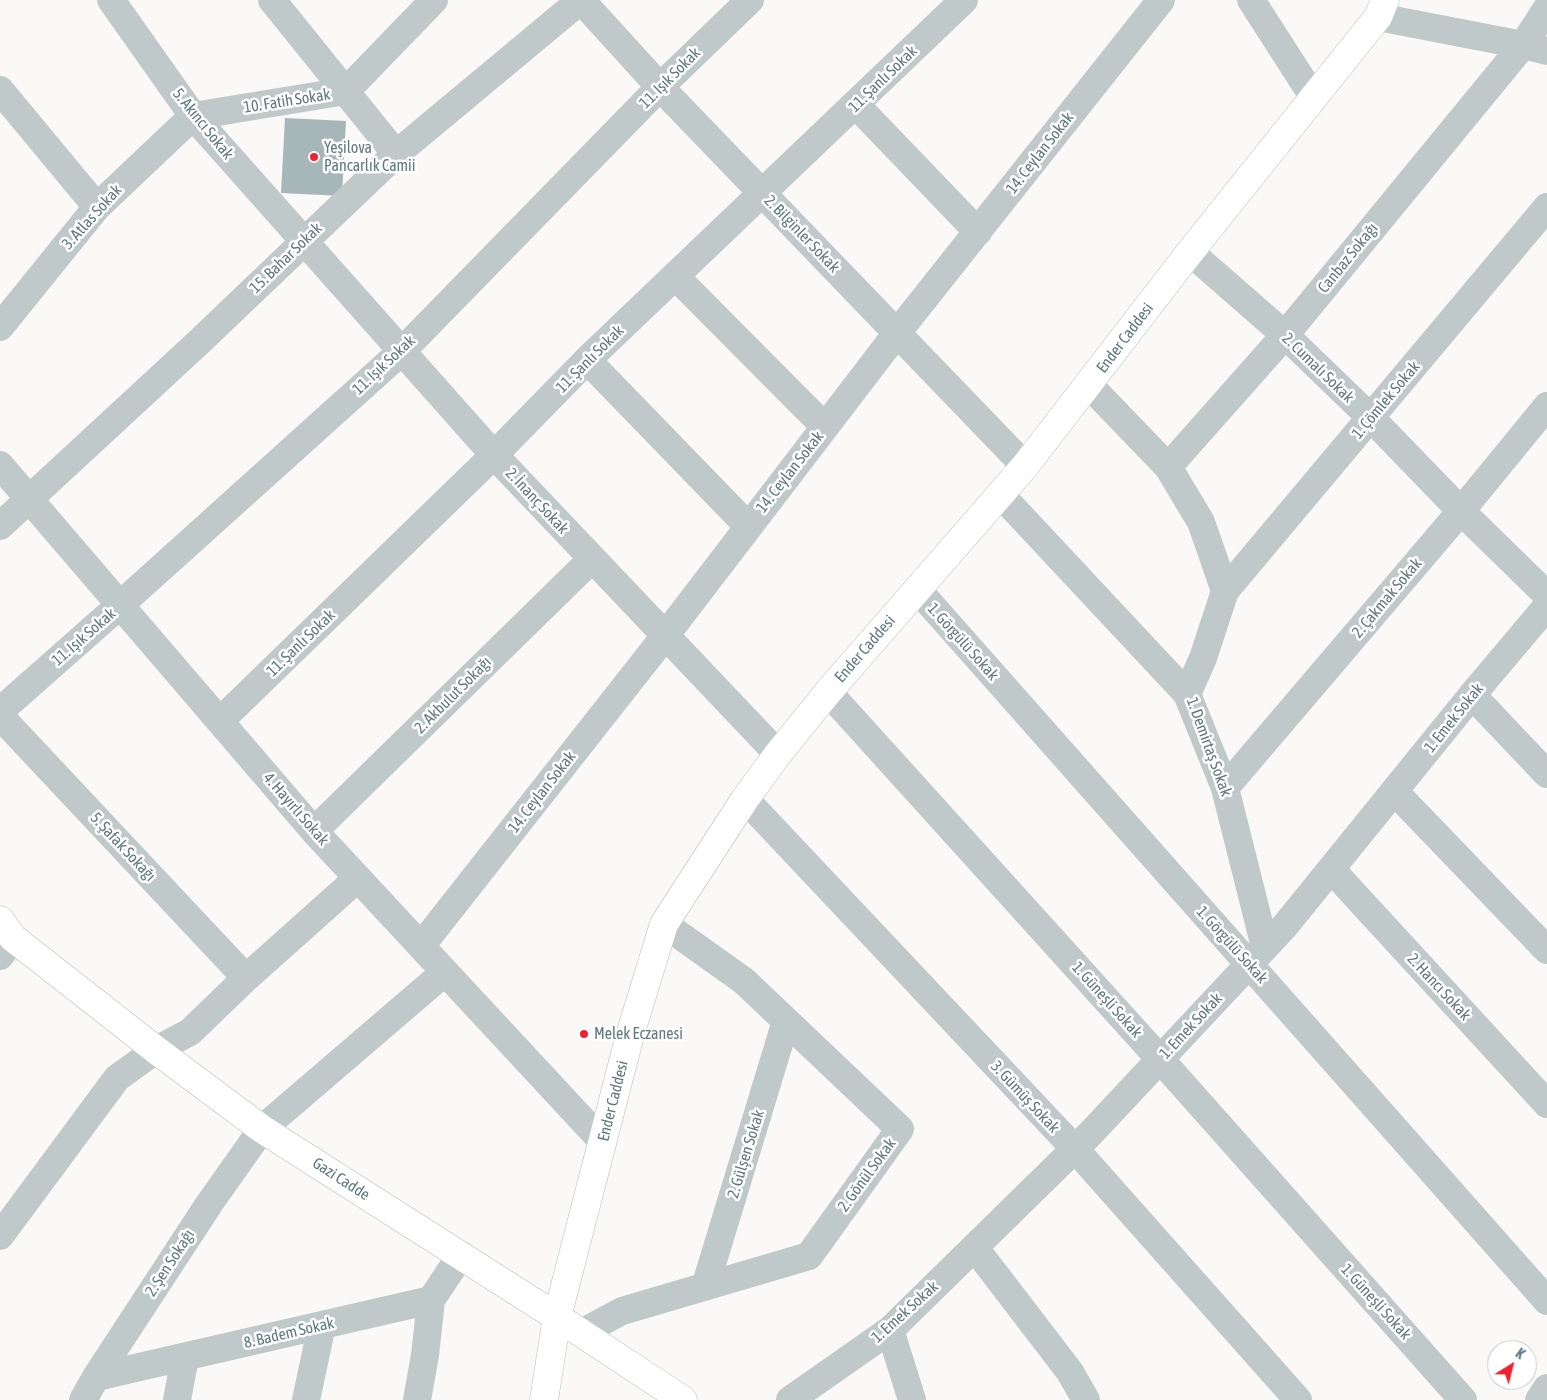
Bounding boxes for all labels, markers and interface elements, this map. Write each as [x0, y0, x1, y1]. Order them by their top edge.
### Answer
street label: 11. Şanlı Sokak [845, 42, 921, 116]
street label: 11. Işık Sokak [635, 43, 705, 113]
street label: 5. Akıncı Sokak [168, 85, 238, 163]
street label: 10. Fatih Sokak [242, 85, 332, 117]
street label: 14. Ceylan Sokak [1002, 108, 1078, 198]
place label: Yeşilova Pancarlık Camii [324, 138, 415, 176]
marker: Yeşilova Pancarlık Camii [308, 151, 320, 163]
street label: 3. Atlas Sokak [58, 181, 126, 253]
street label: 2. Bilginler Sokak [760, 191, 844, 277]
street label: 15. Bahar Sokak [246, 219, 326, 297]
street label: Canbaz Sokağı [1314, 219, 1382, 297]
street label: Ender Caddesi [1092, 299, 1158, 377]
street label: 11. Şanlı Sokak [552, 321, 628, 397]
street label: 2. Cumalı Sokak [1278, 329, 1358, 407]
street label: 11. Işık Sokak [349, 331, 419, 399]
street label: 1. Çömlek Sokak [1348, 357, 1424, 443]
street label: 14. Ceylan Sokak [752, 427, 828, 517]
street label: 2. İnanç Sokak [502, 464, 572, 538]
street label: 2. Çakmak Sokak [1348, 554, 1426, 642]
street label: 1. Görgülü Sokak [923, 599, 1003, 685]
street label: 11. Işık Sokak [48, 604, 120, 670]
street label: 11. Şanlı Sokak [263, 606, 339, 680]
street label: Ender Caddesi [831, 611, 899, 687]
street label: 2. Akbulut Sokağı [411, 653, 495, 737]
street label: 1. Emek Sokak [1420, 680, 1488, 756]
street label: 1. Demirtaş Sokak [1182, 695, 1236, 799]
street label: 14. Ceylan Sokak [504, 747, 580, 837]
street label: 4. Hayırlı Sokak [259, 769, 333, 849]
street label: 5. Şafak Sokağı [86, 809, 160, 885]
street label: 1. Görgülü Sokak [1192, 902, 1272, 988]
street label: 2. Hancı Sokak [1403, 950, 1475, 1024]
street label: 1. Güneşli Sokak [1068, 958, 1146, 1042]
street label: 1. Emek Sokak [1156, 989, 1226, 1063]
place label: Melek Eczanesi [594, 1024, 683, 1044]
marker: Melek Eczanesi [578, 1028, 590, 1040]
street label: 3. Gümüş Sokak [987, 1057, 1063, 1137]
street label: Ender Caddesi [594, 1059, 632, 1143]
street label: 2. Gülşen Sokak [723, 1107, 769, 1201]
street label: 2. Gönül Sokak [834, 1134, 900, 1216]
street label: Gazi Cadde [309, 1153, 373, 1205]
street label: 2. Şen Sokağı [141, 1226, 199, 1300]
street label: 1. Güneşli Sokak [1337, 1260, 1415, 1344]
street label: 1. Emek Sokak [868, 1277, 942, 1347]
street label: 8. Badem Sokak [242, 1313, 336, 1353]
north arrow [1487, 1340, 1537, 1390]
text: K [1513, 1345, 1528, 1362]

